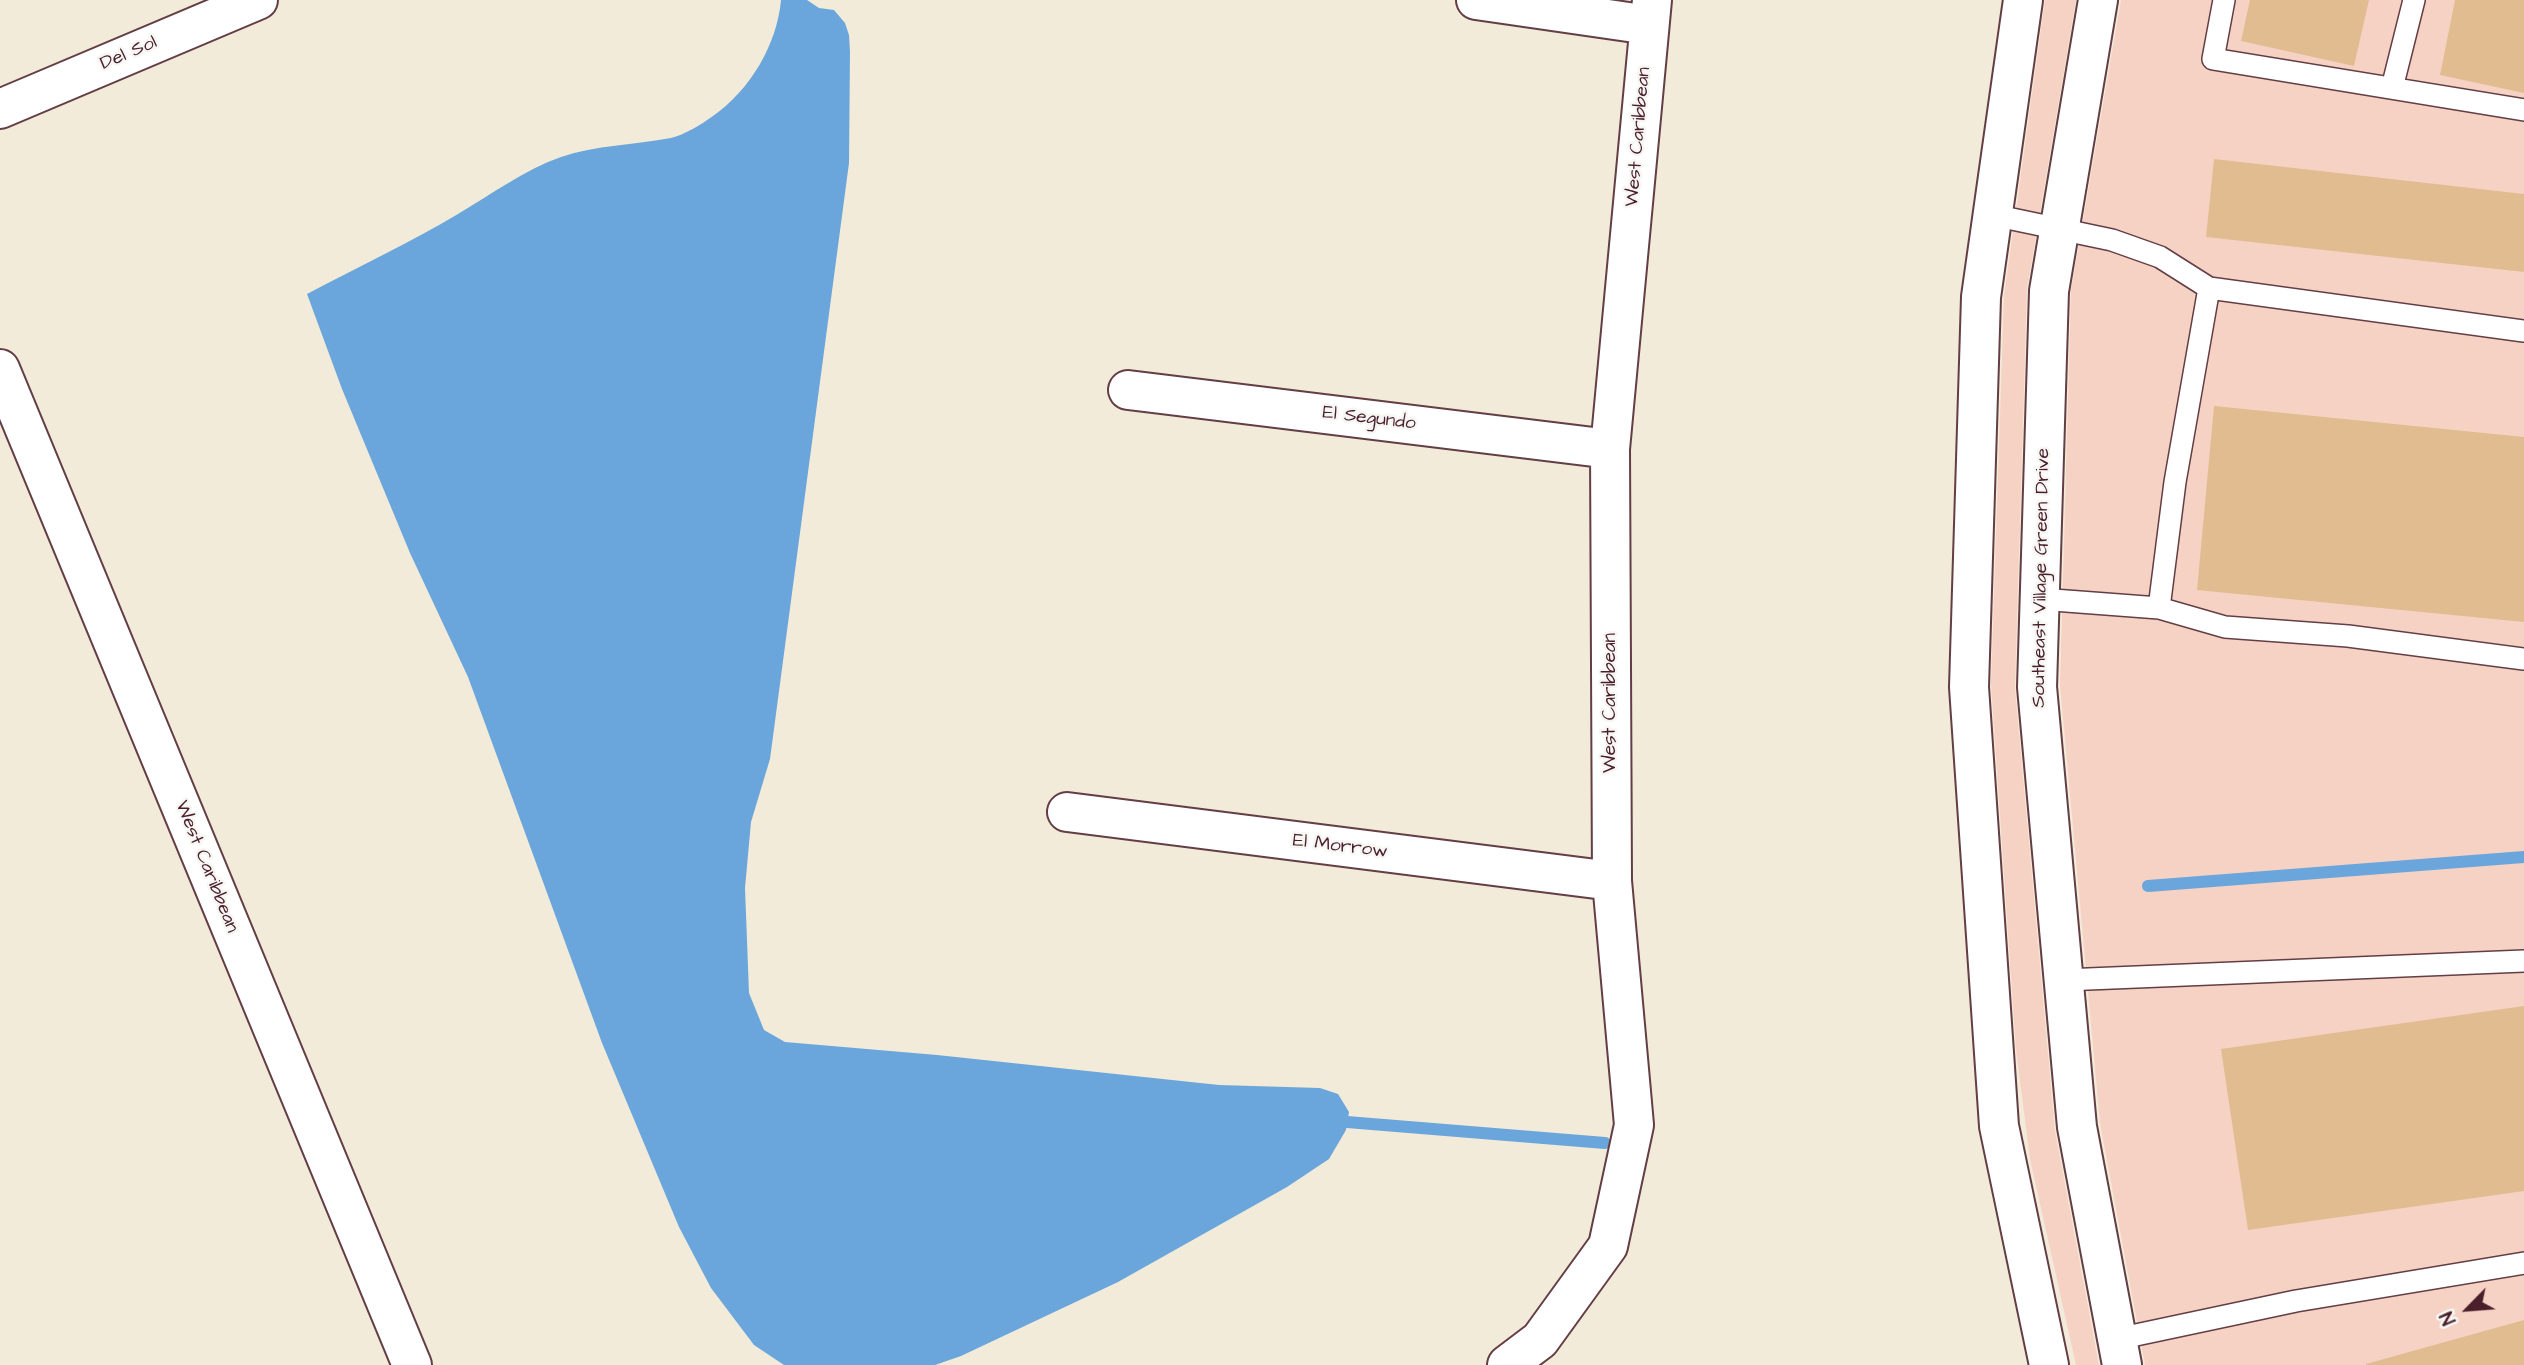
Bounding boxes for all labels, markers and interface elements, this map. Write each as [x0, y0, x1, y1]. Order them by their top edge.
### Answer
street label: Del Sol [97, 32, 161, 76]
street label: West Caribbean [1622, 66, 1656, 208]
street label: El Segundo [1321, 402, 1417, 436]
street label: Southeast Village Green Drive [2028, 448, 2056, 708]
street label: West Caribbean [1600, 633, 1622, 773]
street label: West Caribbean [169, 798, 243, 936]
street label: El Morrow [1291, 830, 1389, 864]
north arrow [2433, 1274, 2503, 1344]
text: N [2434, 1307, 2463, 1329]

